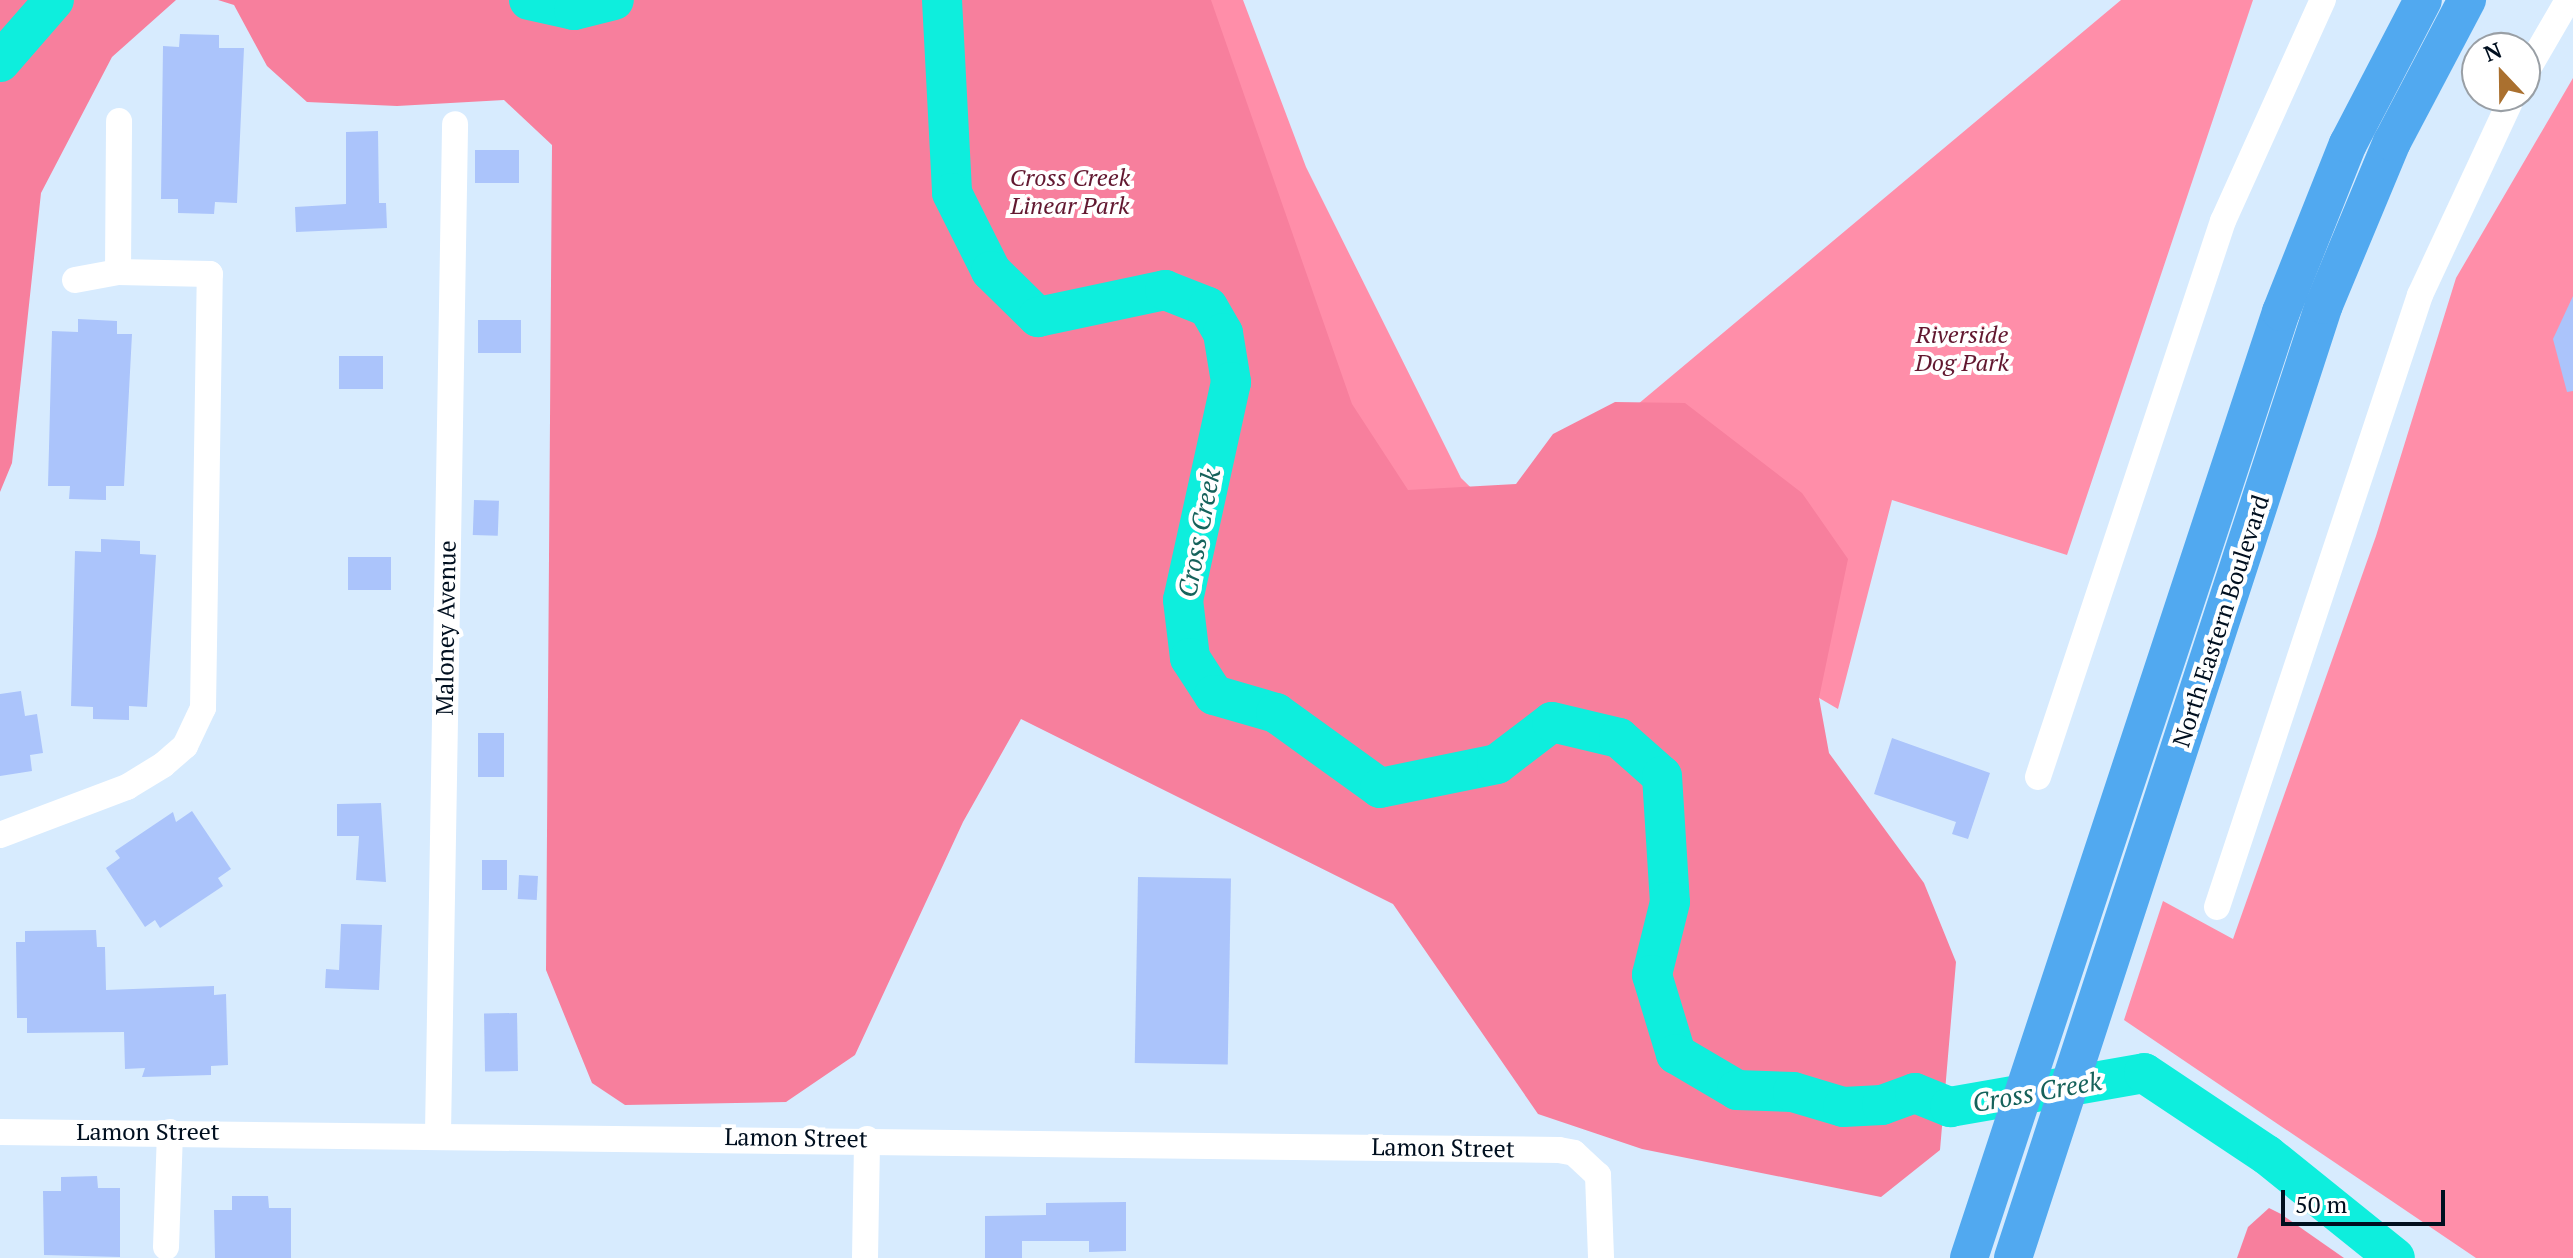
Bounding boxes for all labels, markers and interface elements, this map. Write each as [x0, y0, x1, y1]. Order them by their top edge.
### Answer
north arrow [2461, 32, 2541, 112]
text: N [2479, 35, 2506, 68]
park label: Cross Creek Linear Park [1010, 164, 1130, 220]
park label: Riverside Dog Park [1915, 321, 2009, 377]
water label: Cross Creek [1171, 466, 1227, 600]
street label: North Eastern Boulevard [2167, 491, 2275, 751]
street label: Maloney Avenue [430, 540, 462, 716]
water label: Cross Creek [1970, 1065, 2104, 1119]
street label: Lamon Street [76, 1118, 220, 1146]
street label: Lamon Street [724, 1122, 868, 1154]
street label: Lamon Street [1371, 1132, 1515, 1164]
scale bar [2285, 1174, 2449, 1224]
text: 50 m [2295, 1188, 2347, 1220]

